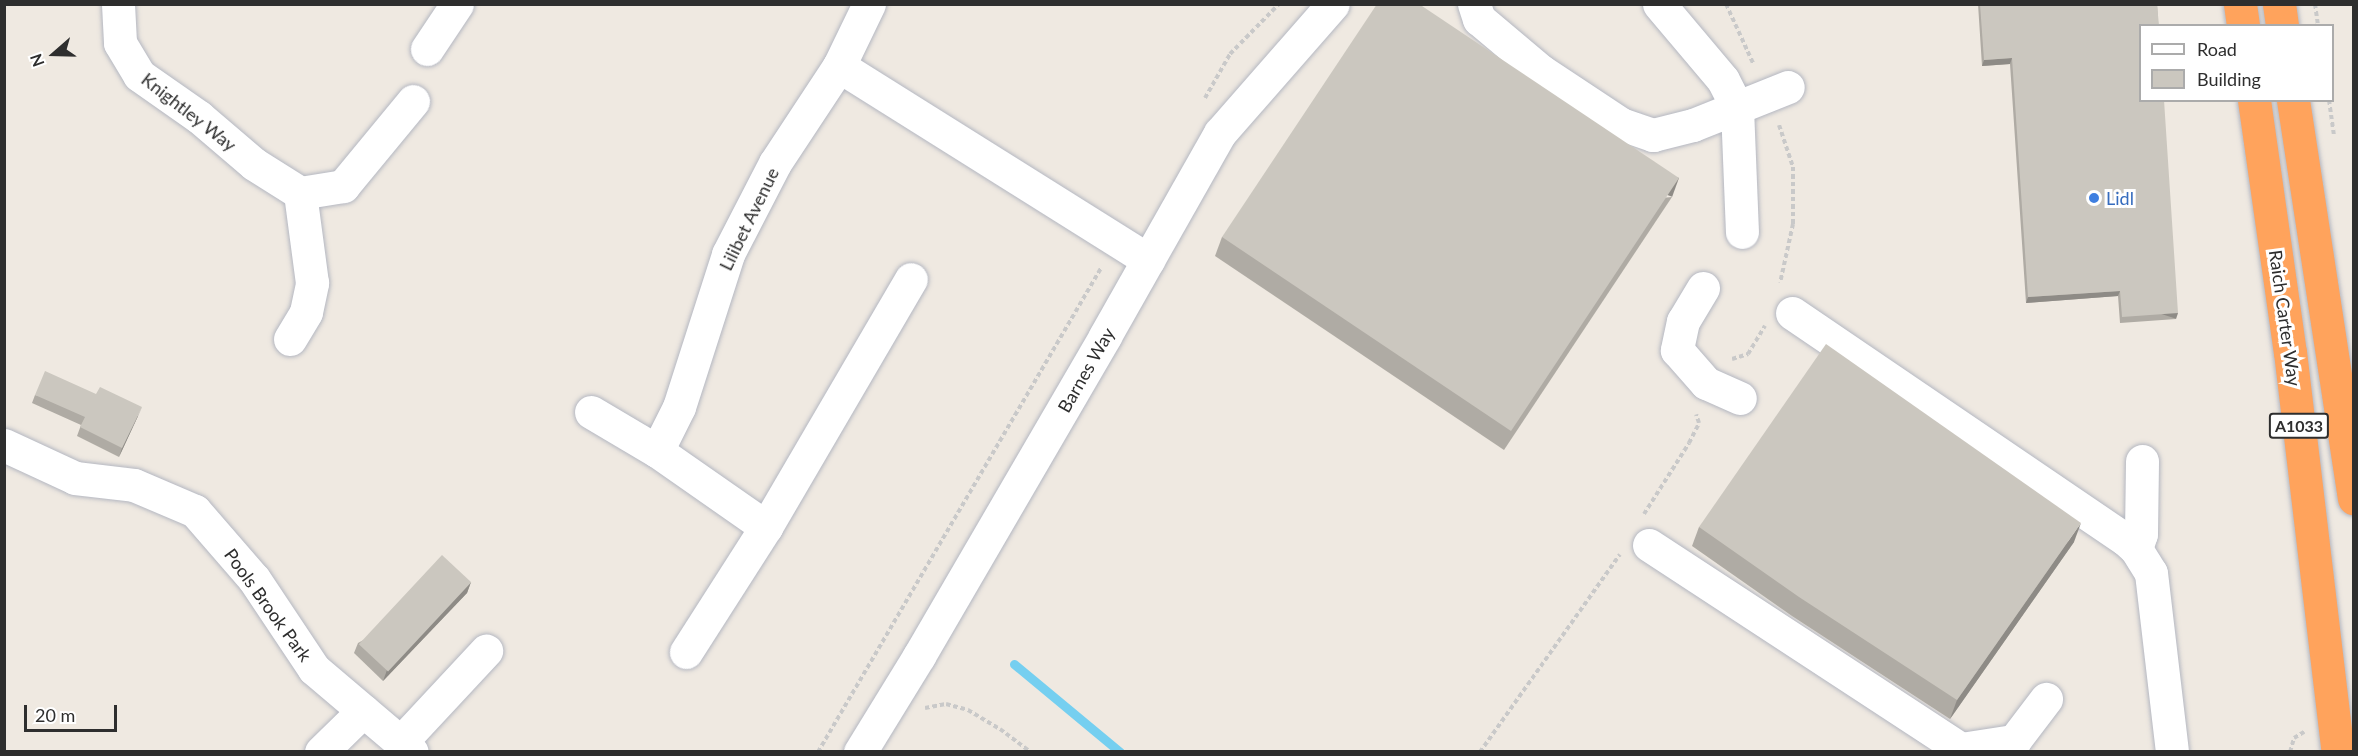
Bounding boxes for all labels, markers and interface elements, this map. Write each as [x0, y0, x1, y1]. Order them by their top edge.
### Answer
north arrow [24, 24, 84, 84]
legend [2139, 24, 2334, 102]
text: Road [2197, 38, 2237, 60]
text: N [26, 51, 48, 69]
street label: Knightley Way [137, 68, 241, 156]
text: Building [2197, 68, 2261, 90]
street label: Lilibet Avenue [715, 164, 783, 274]
place label: Lidl [2106, 187, 2134, 209]
marker: Lidl [2087, 191, 2101, 205]
street label: Raich Carter Way [2265, 248, 2305, 388]
street label: Barnes Way [1053, 324, 1119, 416]
road number: A1033 [2268, 413, 2330, 439]
street label: Pools Brook Park [220, 544, 316, 666]
scale bar [27, 693, 120, 731]
text: 20 m [35, 704, 75, 726]

